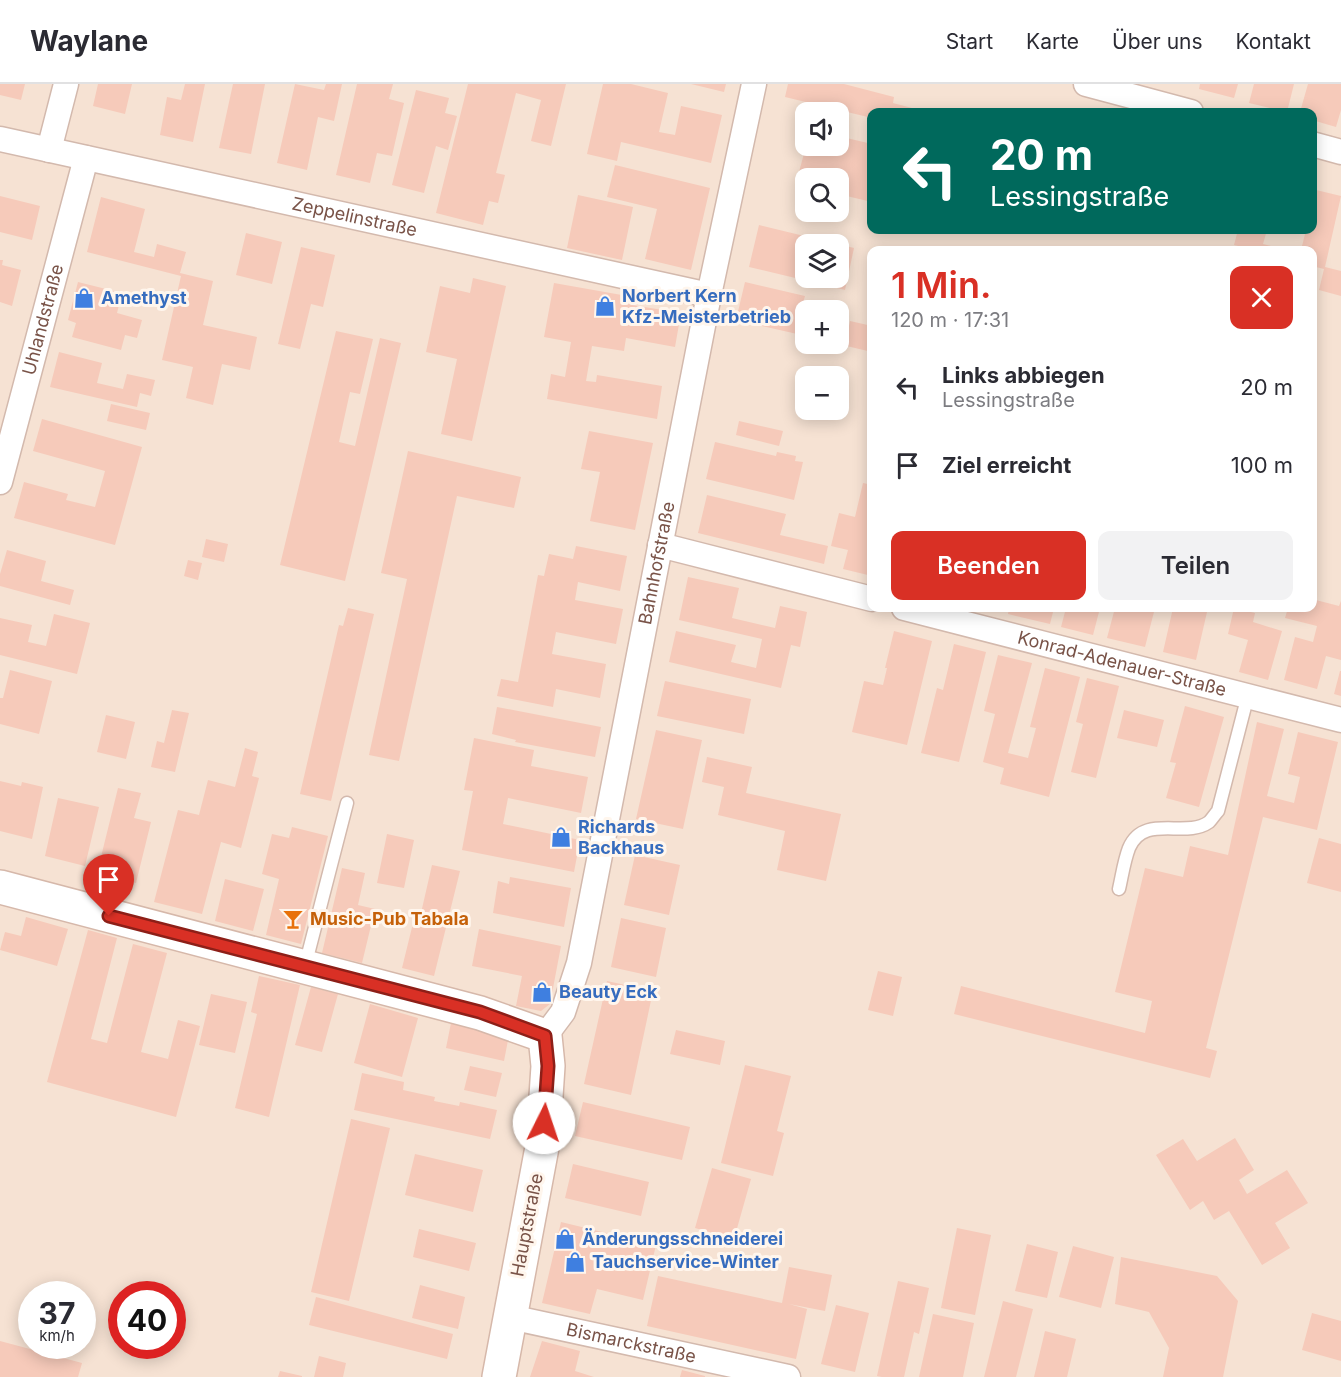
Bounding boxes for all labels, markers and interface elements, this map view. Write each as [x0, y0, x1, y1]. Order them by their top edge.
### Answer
text: Waylane [30, 24, 148, 58]
text: Start [946, 29, 993, 54]
text: Karte [1026, 29, 1079, 54]
text: Über uns [1112, 29, 1203, 54]
text: Kontakt [1236, 29, 1311, 54]
map controls [795, 102, 849, 420]
button: sound [795, 102, 849, 156]
text: 20 m [990, 129, 1093, 180]
icon: left [891, 132, 969, 210]
button: search [795, 168, 849, 222]
text: Lessingstraße [990, 180, 1169, 213]
street label: Zeppelinstraße [290, 193, 419, 240]
button: layers [795, 234, 849, 288]
street label: Uhlandstraße [18, 262, 67, 377]
text: 1 Min. [891, 263, 991, 307]
button: close [1230, 266, 1293, 329]
place label: Norbert Kern Kfz-Meisterbetrieb [622, 285, 791, 327]
shop icon: Amethyst [72, 286, 96, 310]
place label: Amethyst [101, 287, 187, 308]
shop icon: Norbert Kern Kfz-Meisterbetrieb [593, 294, 617, 318]
button: + [795, 300, 849, 354]
text: 120 m · 17:31 [891, 308, 1009, 332]
text: Links abbiegen [942, 362, 1105, 388]
button: − [795, 366, 849, 420]
icon: left [891, 371, 924, 404]
text: 20 m [1240, 374, 1293, 400]
text: Lessingstraße [942, 388, 1075, 412]
icon: arrive [891, 449, 924, 482]
text: Ziel erreicht [942, 452, 1071, 478]
text: 100 m [1231, 452, 1293, 478]
street label: Bahnhofstraße [634, 500, 679, 626]
button: Beenden [891, 531, 1086, 600]
button: Teilen [1098, 531, 1293, 600]
street label: Konrad-Adenauer-Straße [1016, 627, 1229, 700]
place label: Richards Backhaus [578, 816, 664, 858]
shop icon: Richards Backhaus [549, 825, 573, 849]
pin [83, 854, 134, 916]
icon: arrive [92, 863, 125, 896]
bar icon: Music-Pub Tabala [281, 907, 305, 931]
place label: Music-Pub Tabala [310, 908, 469, 929]
shop icon: Beauty Eck [530, 980, 554, 1004]
place label: Beauty Eck [559, 981, 658, 1002]
position arrow [512, 1091, 576, 1155]
street label: Hauptstraße [506, 1171, 547, 1278]
shop icon: Änderungsschneiderei [553, 1227, 577, 1251]
place label: Änderungsschneiderei [582, 1228, 783, 1249]
shop icon: Tauchservice-Winter [563, 1250, 587, 1274]
place label: Tauchservice-Winter [592, 1251, 779, 1272]
speed limit sign: 40 [108, 1281, 186, 1359]
text: 37 [39, 1295, 75, 1331]
street label: Bismarckstraße [565, 1318, 698, 1367]
text: km/h [39, 1326, 75, 1345]

